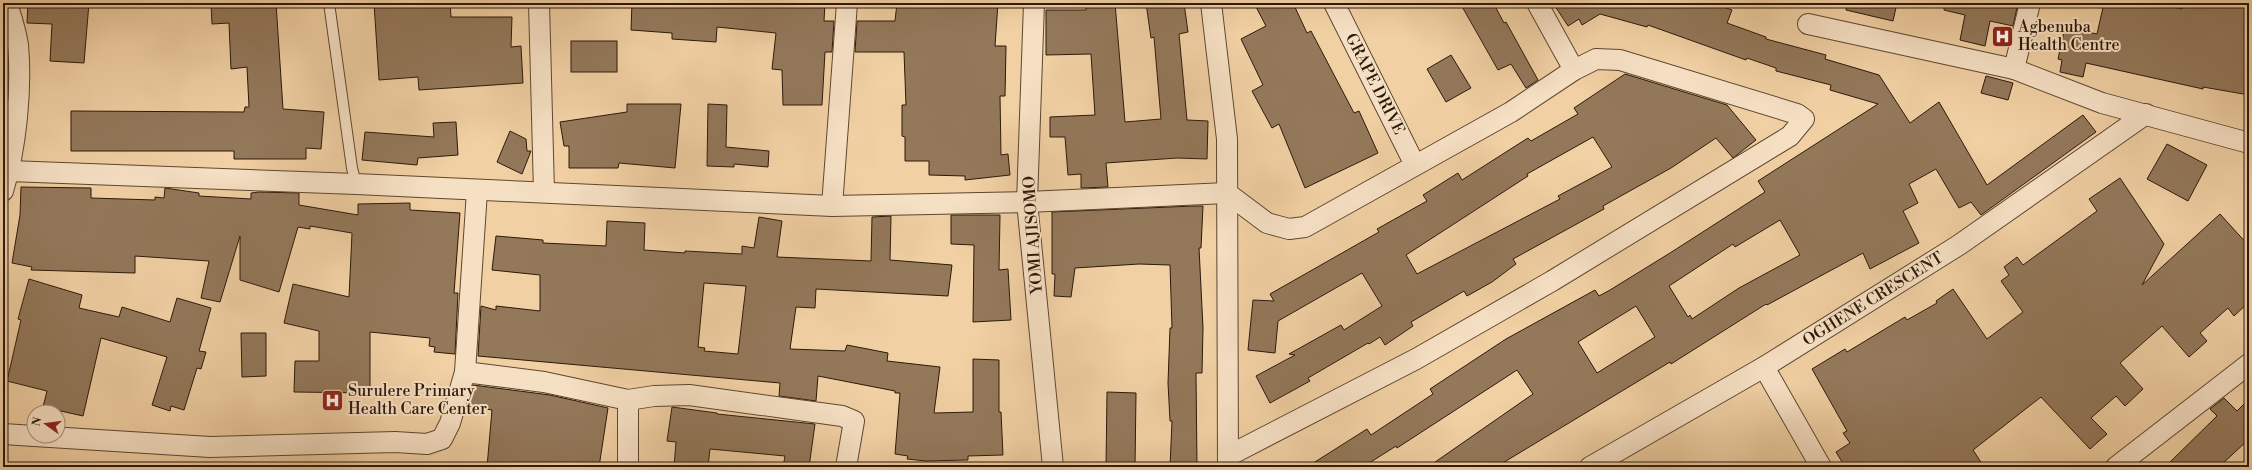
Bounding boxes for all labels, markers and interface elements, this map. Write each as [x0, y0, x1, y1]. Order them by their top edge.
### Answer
place label: Agbenuba Health Centre [2017, 17, 2120, 55]
hospital icon: Agbenuba Health Centre [1990, 23, 2016, 49]
street label: GRAPE DRIVE [1341, 30, 1409, 138]
street label: YOMI AJISOMO [1019, 175, 1047, 296]
street label: OGHENE CRESCENT [1799, 248, 1947, 350]
place label: Surulere Primary Health Care Center [348, 381, 487, 419]
hospital icon: Surulere Primary Health Care Center [319, 387, 345, 413]
north arrow [26, 404, 66, 444]
text: N [29, 416, 45, 428]

